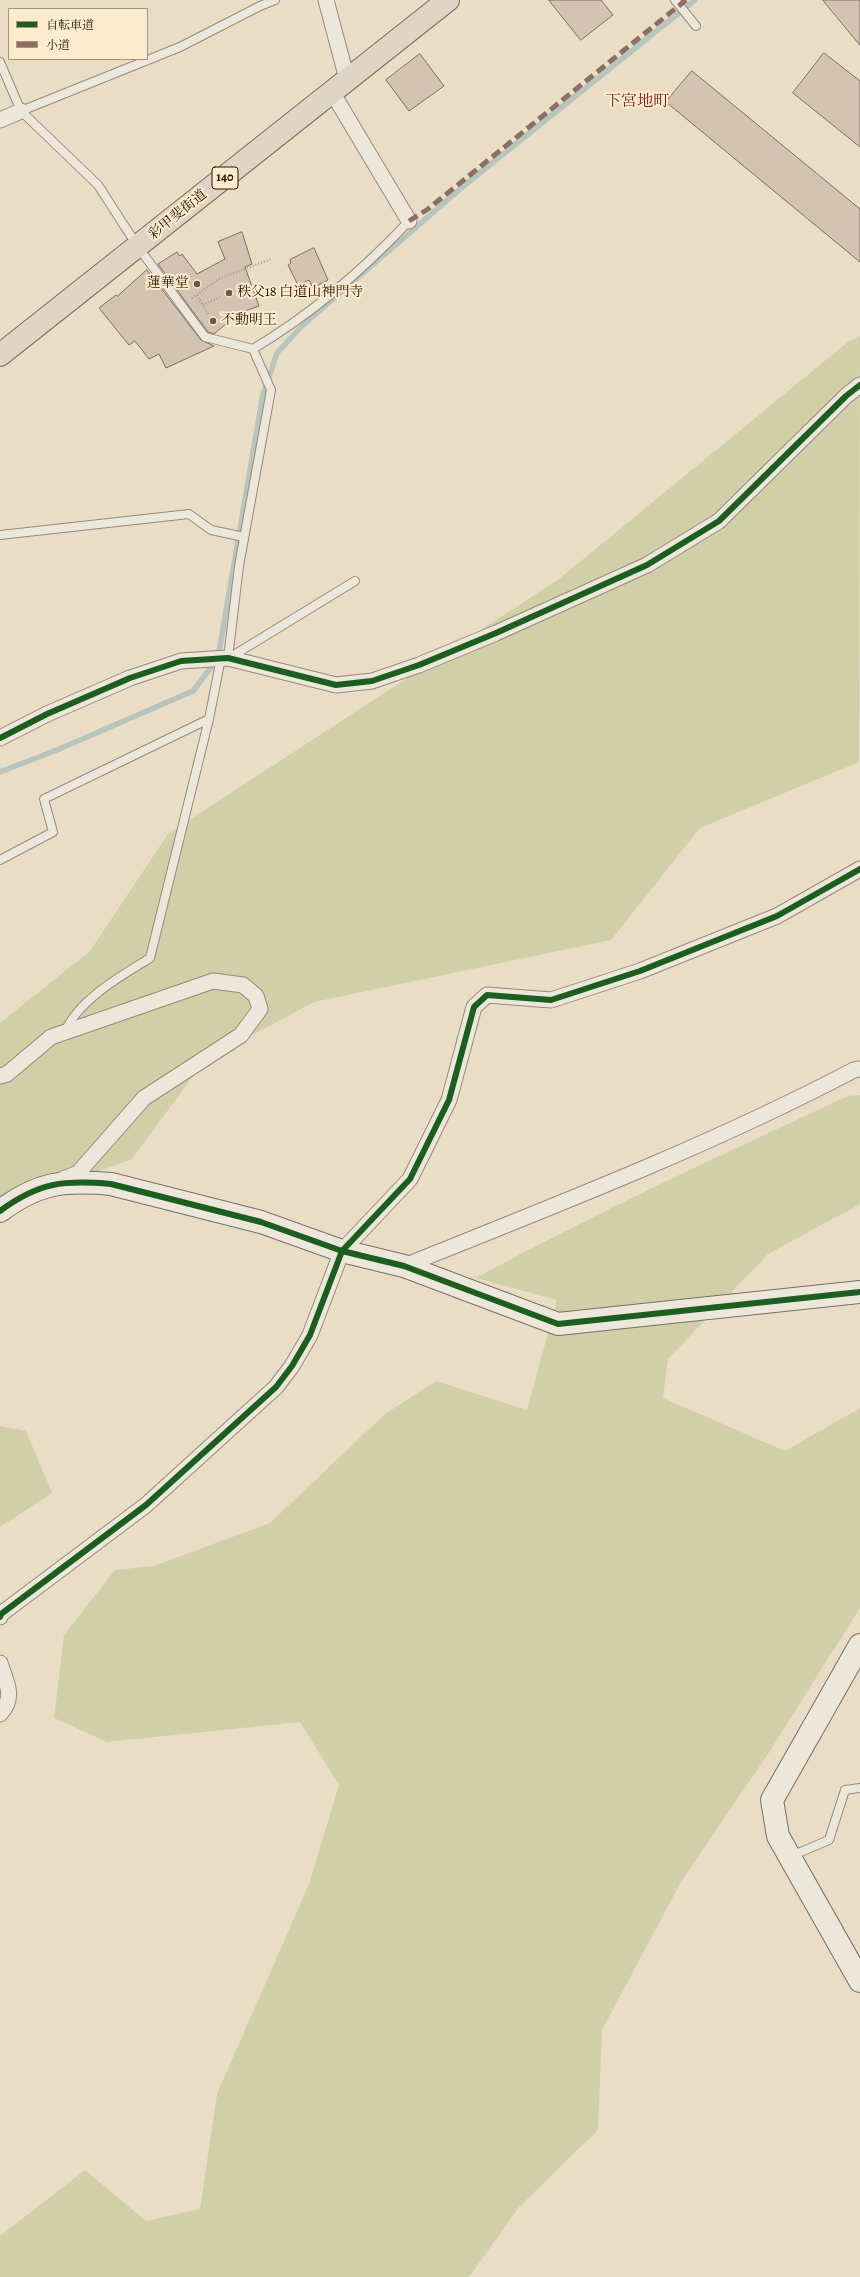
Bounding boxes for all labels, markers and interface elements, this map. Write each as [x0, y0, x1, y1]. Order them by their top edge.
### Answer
legend [8, 8, 148, 60]
text: 自転車道 [46, 17, 94, 33]
text: 小道 [46, 37, 70, 53]
district label: 下宮地町 [605, 92, 669, 112]
road number: 140 [212, 167, 238, 189]
street label: 彩甲斐街道 [146, 186, 210, 244]
place label: 蓮華堂 [147, 276, 189, 292]
marker: 蓮華堂 [192, 279, 202, 289]
place label: 秩父18 白道山神門寺 [237, 285, 363, 301]
marker: 秩父18 白道山神門寺 [224, 288, 234, 298]
place label: 不動明王 [221, 313, 277, 329]
marker: 不動明王 [208, 316, 218, 326]

